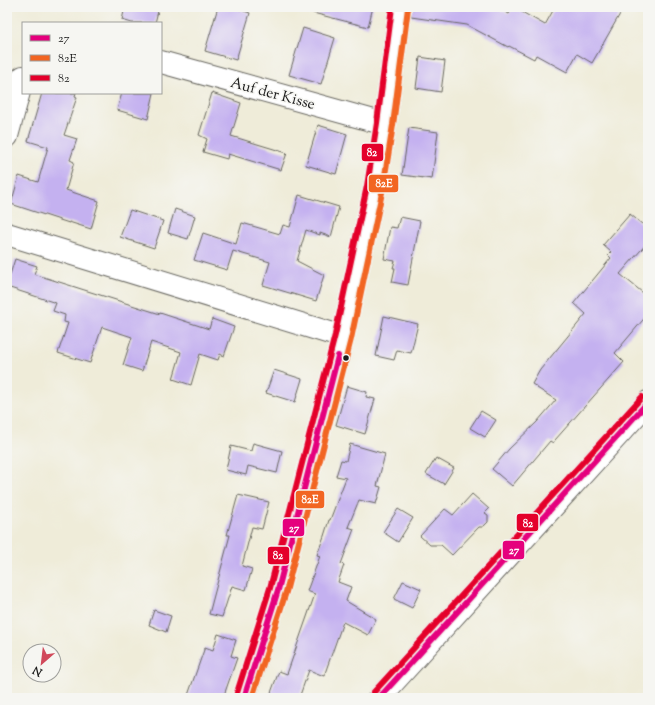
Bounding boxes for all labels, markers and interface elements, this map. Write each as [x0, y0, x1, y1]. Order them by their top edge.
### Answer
legend [22, 22, 162, 94]
text: 27 [58, 30, 70, 48]
text: 82E [58, 50, 77, 68]
text: 82 [58, 70, 70, 88]
street label: Auf der Kisse [228, 73, 317, 116]
line badge: 82 [361, 143, 384, 162]
text: 82 [367, 145, 378, 161]
line badge: 82E [368, 174, 399, 193]
text: 82E [375, 176, 393, 192]
unlabelled marker [341, 353, 351, 363]
line badge: 82E [295, 490, 325, 509]
text: 82E [301, 492, 319, 508]
line badge: 82 [516, 513, 539, 532]
text: 82 [523, 516, 534, 532]
line badge: 27 [282, 518, 305, 537]
text: 27 [289, 521, 300, 537]
line badge: 27 [502, 540, 525, 560]
text: 27 [509, 543, 520, 559]
line badge: 82 [267, 546, 290, 565]
text: 82 [273, 548, 284, 564]
north arrow [22, 643, 62, 683]
text: N [30, 662, 46, 681]

